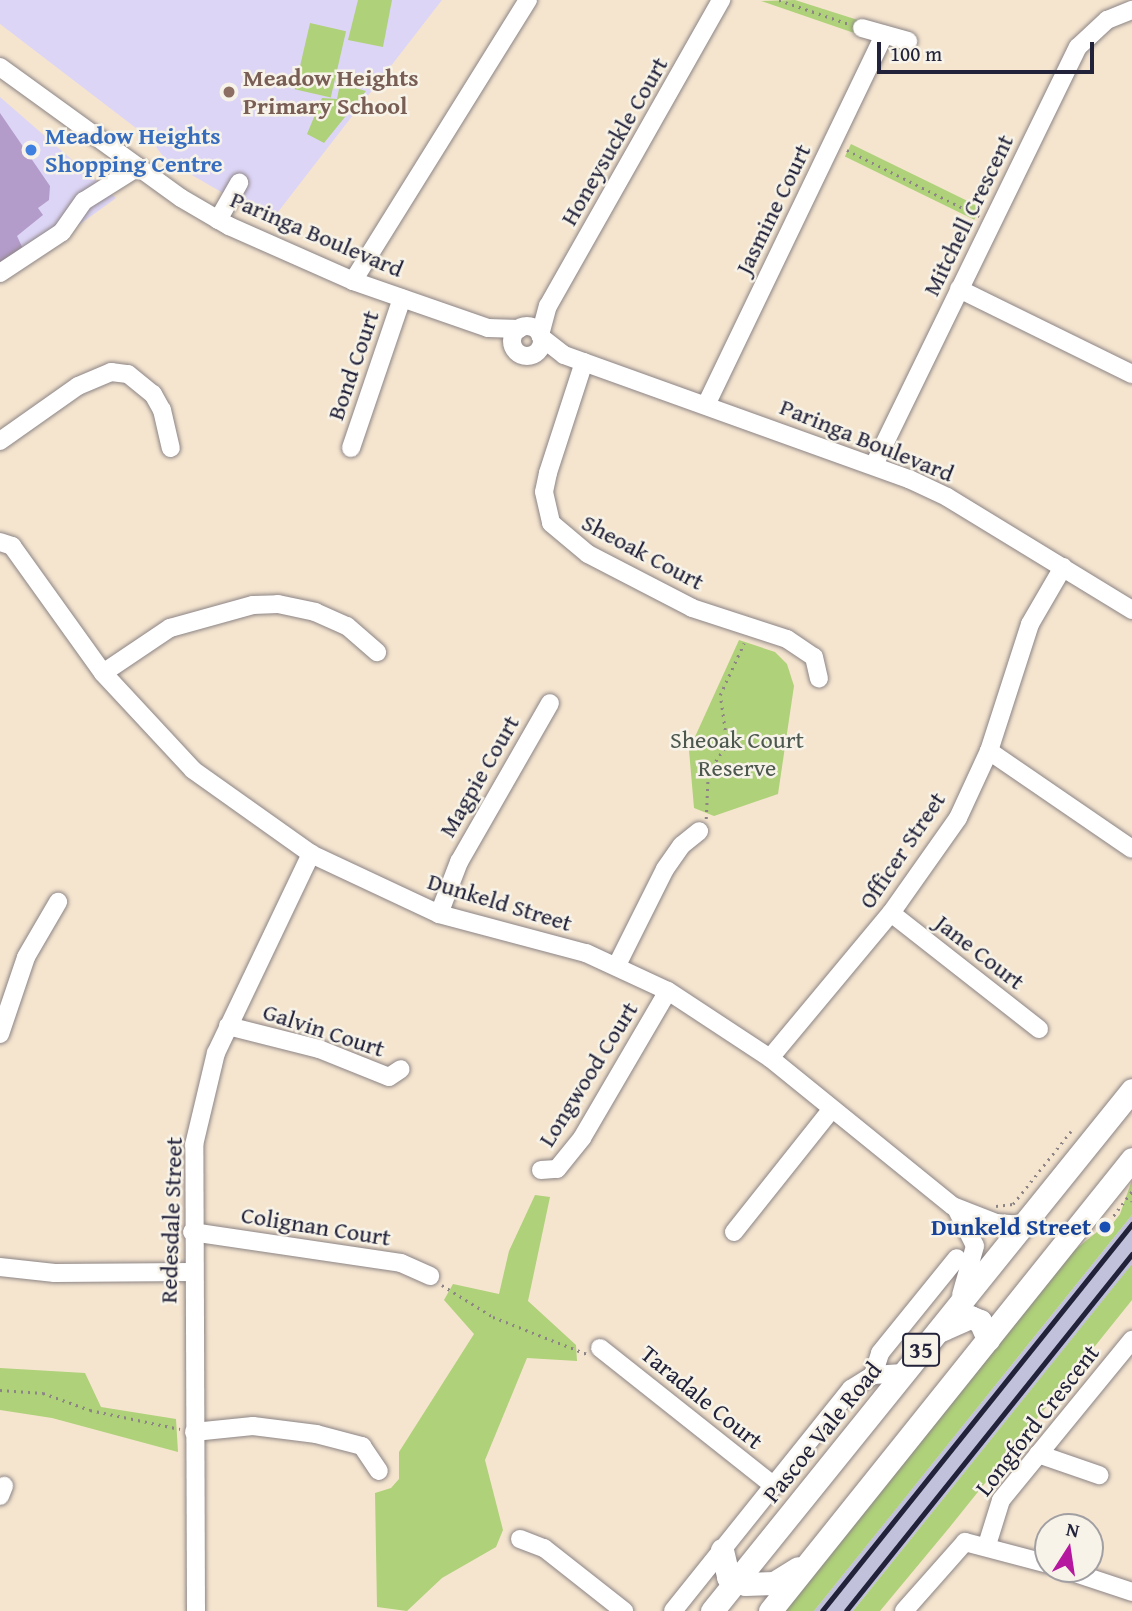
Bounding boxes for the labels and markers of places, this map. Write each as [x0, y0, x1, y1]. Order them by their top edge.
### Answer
place label: Meadow Heights Primary School [243, 64, 419, 120]
marker: Meadow Heights Primary School [221, 84, 237, 100]
place label: Meadow Heights Shopping Centre [45, 122, 222, 178]
marker: Meadow Heights Shopping Centre [23, 142, 39, 158]
place label: Dunkeld Street [931, 1213, 1091, 1241]
marker: Dunkeld Street [1097, 1219, 1113, 1235]

